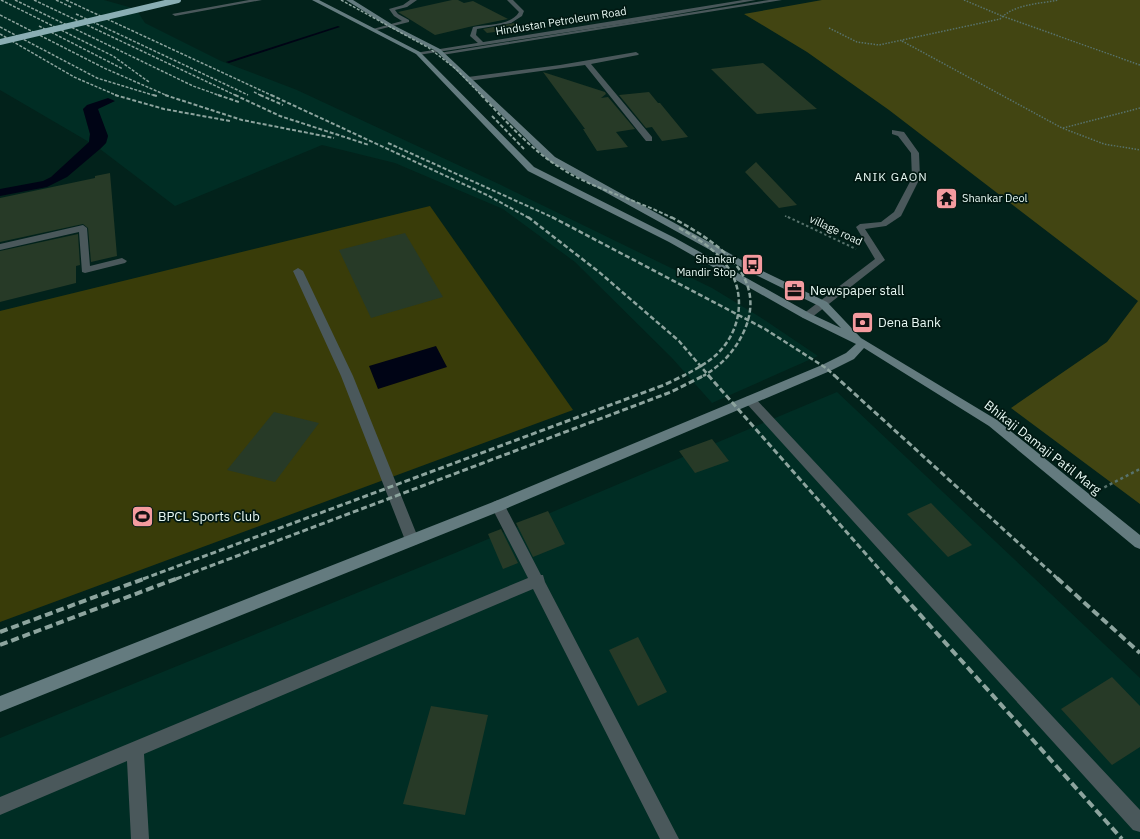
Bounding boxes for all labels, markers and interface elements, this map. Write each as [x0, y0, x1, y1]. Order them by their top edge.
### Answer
street label: Hindustan Petroleum Road [494, 4, 628, 38]
district label: ANIK GAON [854, 169, 928, 184]
temple icon: Shankar Deol [933, 185, 959, 211]
place label: Shankar Deol [962, 191, 1028, 205]
street label: village road [807, 212, 865, 248]
place label: Shankar Mandir Stop [676, 252, 736, 279]
bus stop icon: Shankar Mandir Stop [739, 252, 765, 278]
office icon: Newspaper stall [782, 277, 808, 303]
place label: Newspaper stall [810, 282, 905, 299]
bank icon: Dena Bank [850, 309, 876, 335]
place label: Dena Bank [878, 314, 941, 331]
street label: Bhikaji Damaji Patil Marg [981, 396, 1105, 498]
sports icon: BPCL Sports Club [130, 503, 156, 529]
place label: BPCL Sports Club [158, 508, 260, 525]

